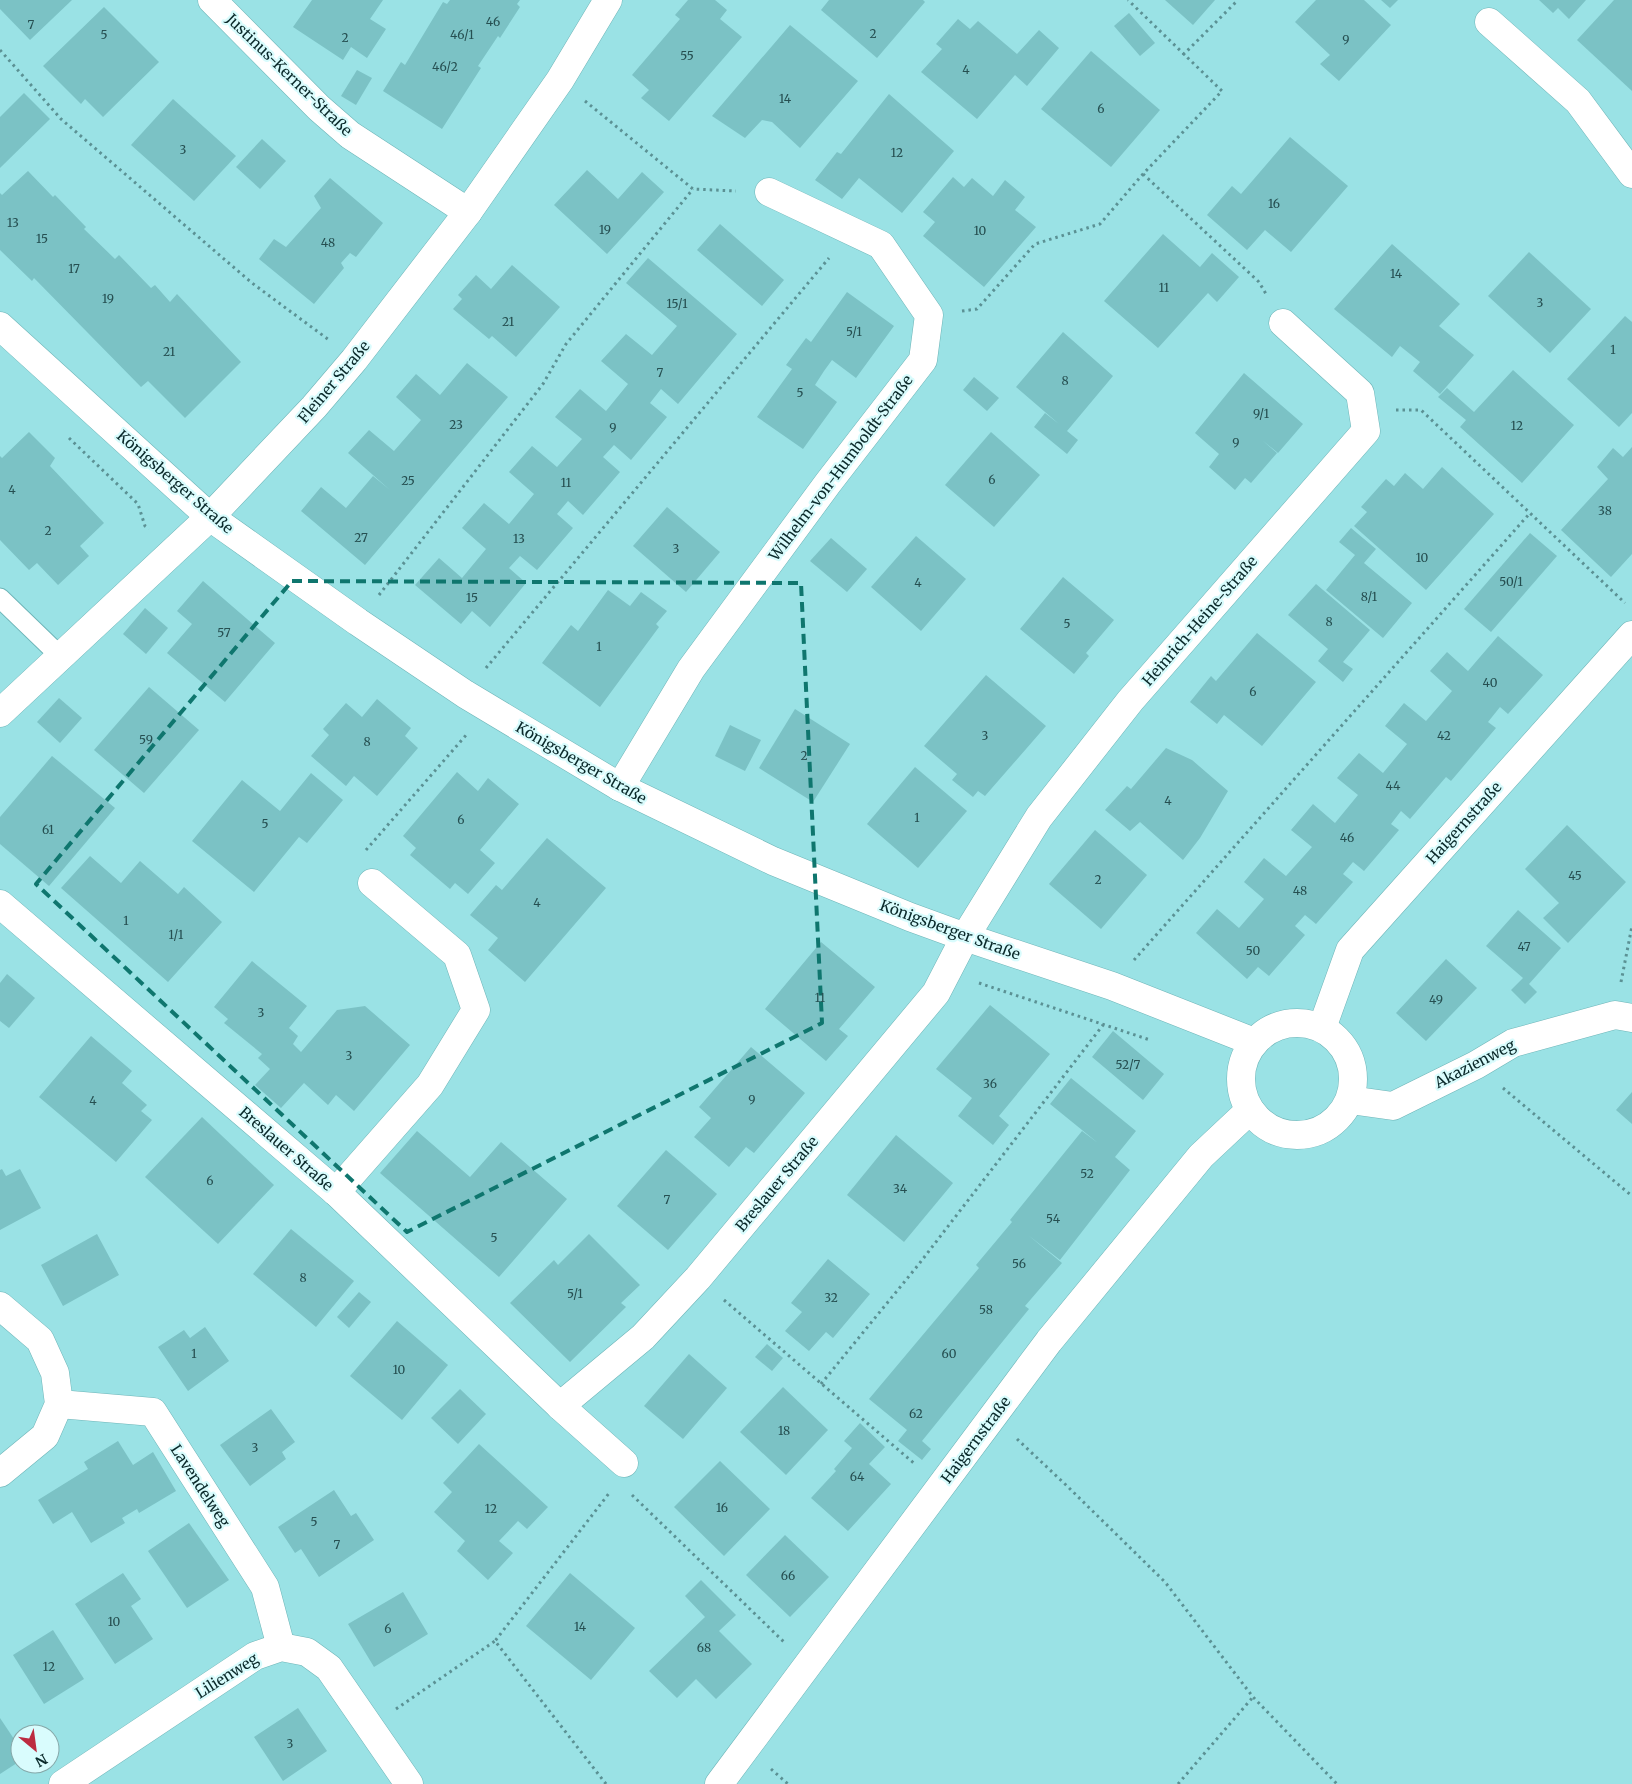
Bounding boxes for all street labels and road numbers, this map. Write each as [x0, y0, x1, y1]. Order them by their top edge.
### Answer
street label: Justinus-Kerner-Straße [222, 9, 356, 140]
street label: Fleiner Straße [294, 336, 374, 427]
street label: Wilhelm-von-Humboldt-Straße [764, 371, 917, 565]
street label: Königsberger Straße [113, 426, 238, 537]
street label: Heinrich-Heine-Straße [1138, 552, 1261, 690]
street label: Königsberger Straße [512, 717, 650, 808]
street label: Haigernstraße [1422, 778, 1506, 868]
street label: Königsberger Straße [877, 895, 1023, 964]
street label: Akazienweg [1430, 1035, 1518, 1093]
street label: Breslauer Straße [235, 1103, 337, 1195]
street label: Breslauer Straße [731, 1132, 822, 1235]
street label: Haigernstraße [937, 1392, 1015, 1487]
street label: Lavendelweg [167, 1441, 234, 1531]
street label: Lilienweg [192, 1649, 262, 1702]

